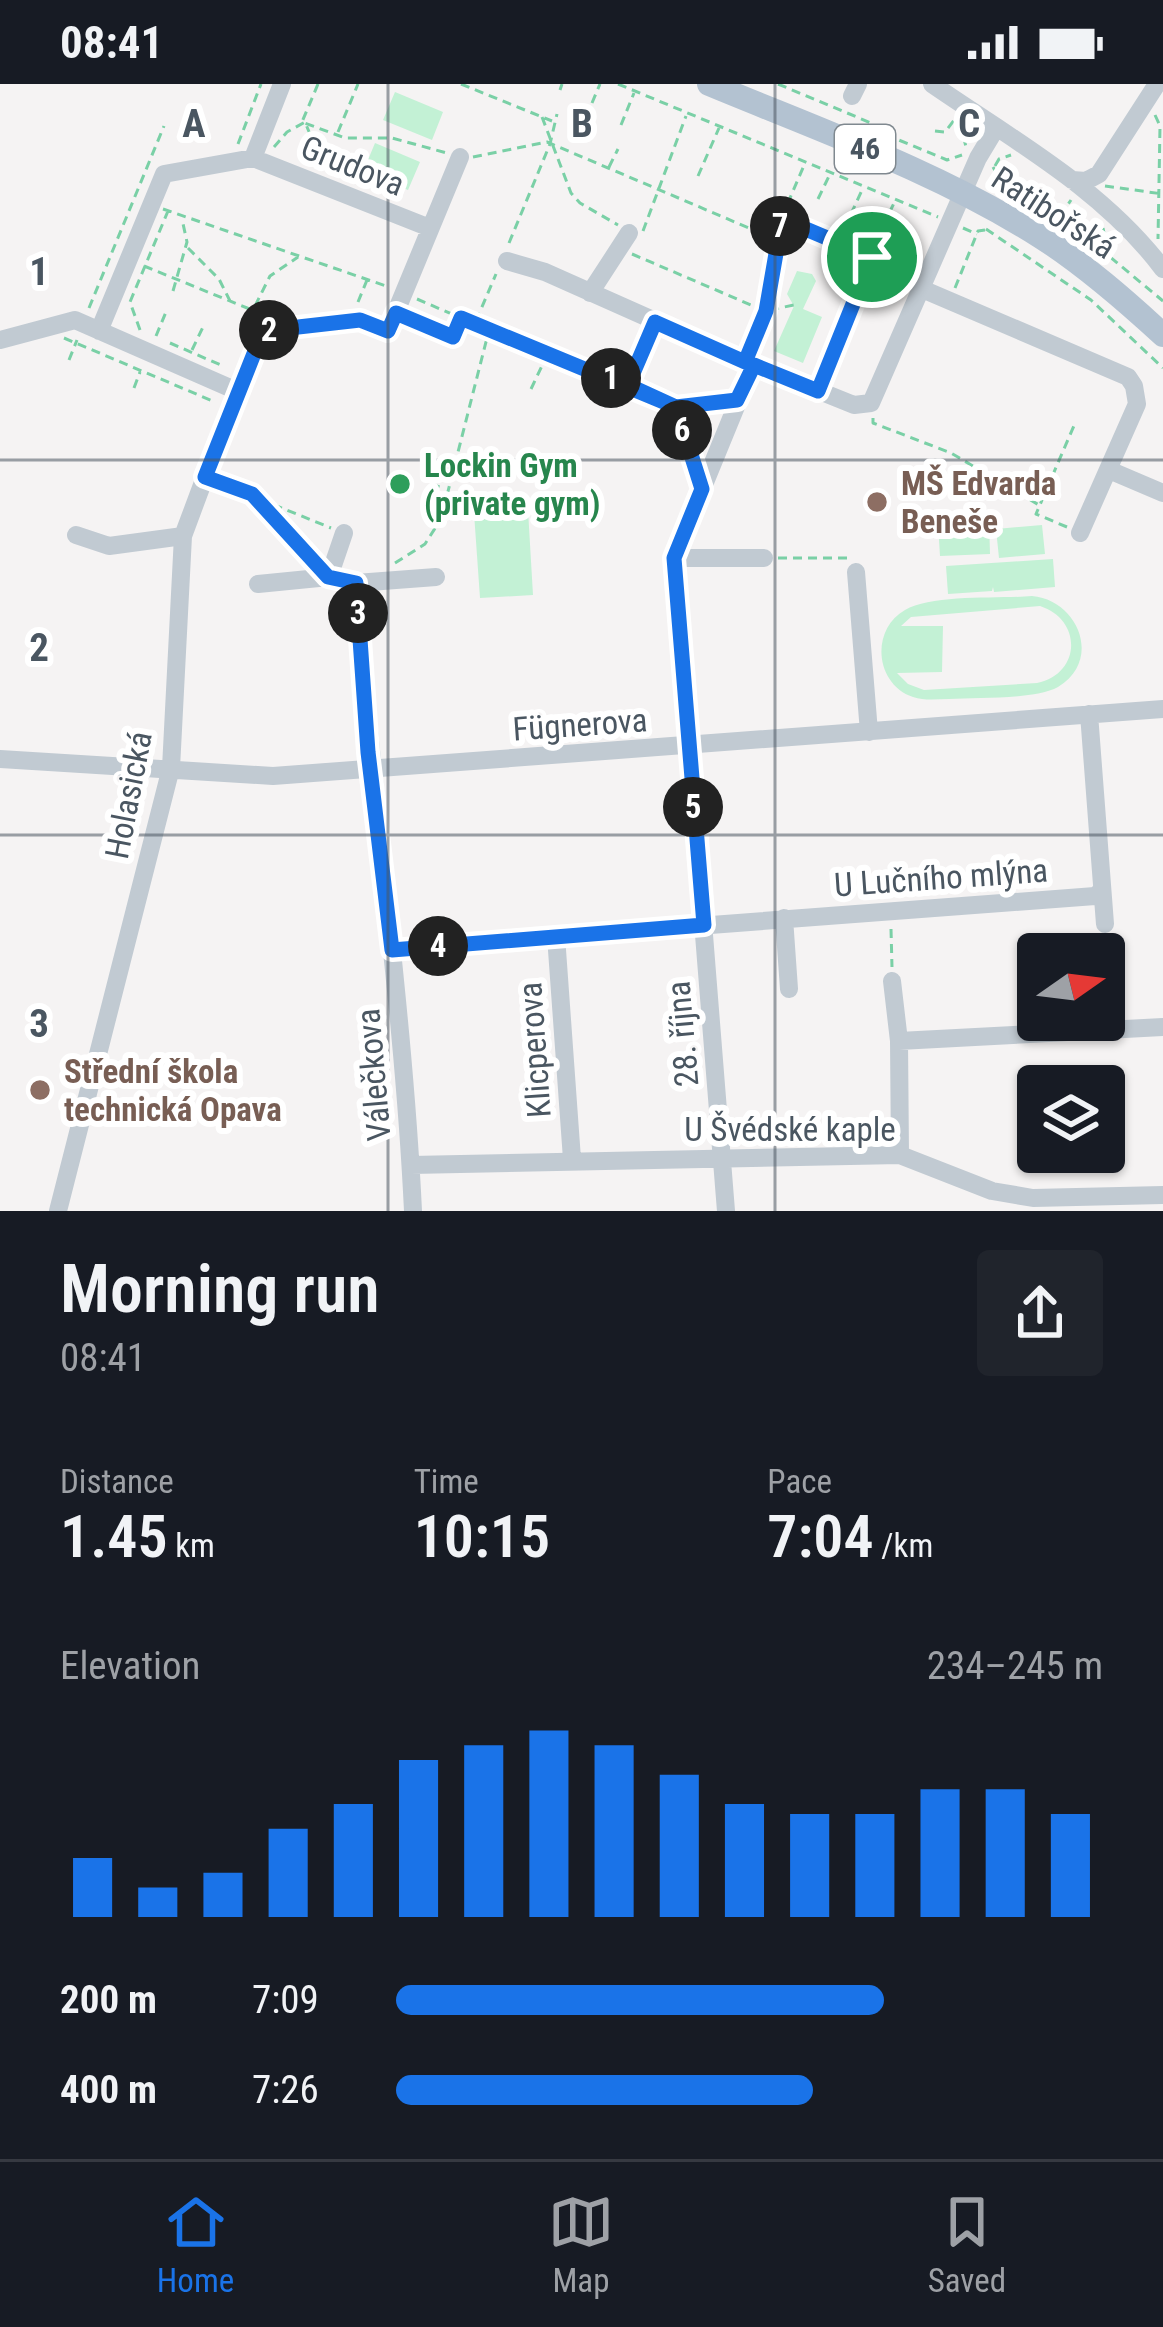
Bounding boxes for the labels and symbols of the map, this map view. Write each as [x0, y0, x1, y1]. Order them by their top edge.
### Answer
text: A [182, 101, 206, 147]
text: B [571, 101, 593, 147]
text: C [958, 101, 980, 147]
road number: 46 [835, 125, 895, 173]
street label: Grudova [295, 127, 410, 204]
street label: Ratibořská [985, 158, 1123, 267]
pin: 7 [750, 196, 810, 256]
pin [821, 206, 923, 308]
text: 1 [29, 249, 49, 295]
pin: 2 [239, 300, 299, 360]
pin: 1 [581, 348, 641, 408]
pin: 6 [652, 400, 712, 460]
place label: Lockin Gym (private gym) [424, 446, 600, 523]
place label: MŠ Edvarda Beneše [901, 464, 1056, 541]
marker: Lockin Gym (private gym) [387, 471, 413, 497]
marker: MŠ Edvarda Beneše [864, 489, 890, 515]
pin: 3 [328, 583, 388, 643]
text: 2 [29, 625, 49, 671]
street label: Fügnerova [511, 700, 649, 749]
street label: Holasická [97, 728, 160, 862]
pin: 5 [663, 777, 723, 837]
street label: U Lučního mlýna [833, 851, 1049, 904]
pin: 4 [408, 916, 468, 976]
north arrow [1017, 933, 1125, 1041]
street label: 28. října [658, 980, 707, 1088]
street label: Klicperova [510, 981, 559, 1119]
text: 3 [29, 1001, 49, 1047]
street label: Válečkova [348, 1007, 399, 1143]
place label: Střední škola technická Opava [64, 1052, 282, 1129]
marker: Střední škola technická Opava [27, 1077, 53, 1103]
street label: U Švédské kaple [684, 1110, 896, 1149]

